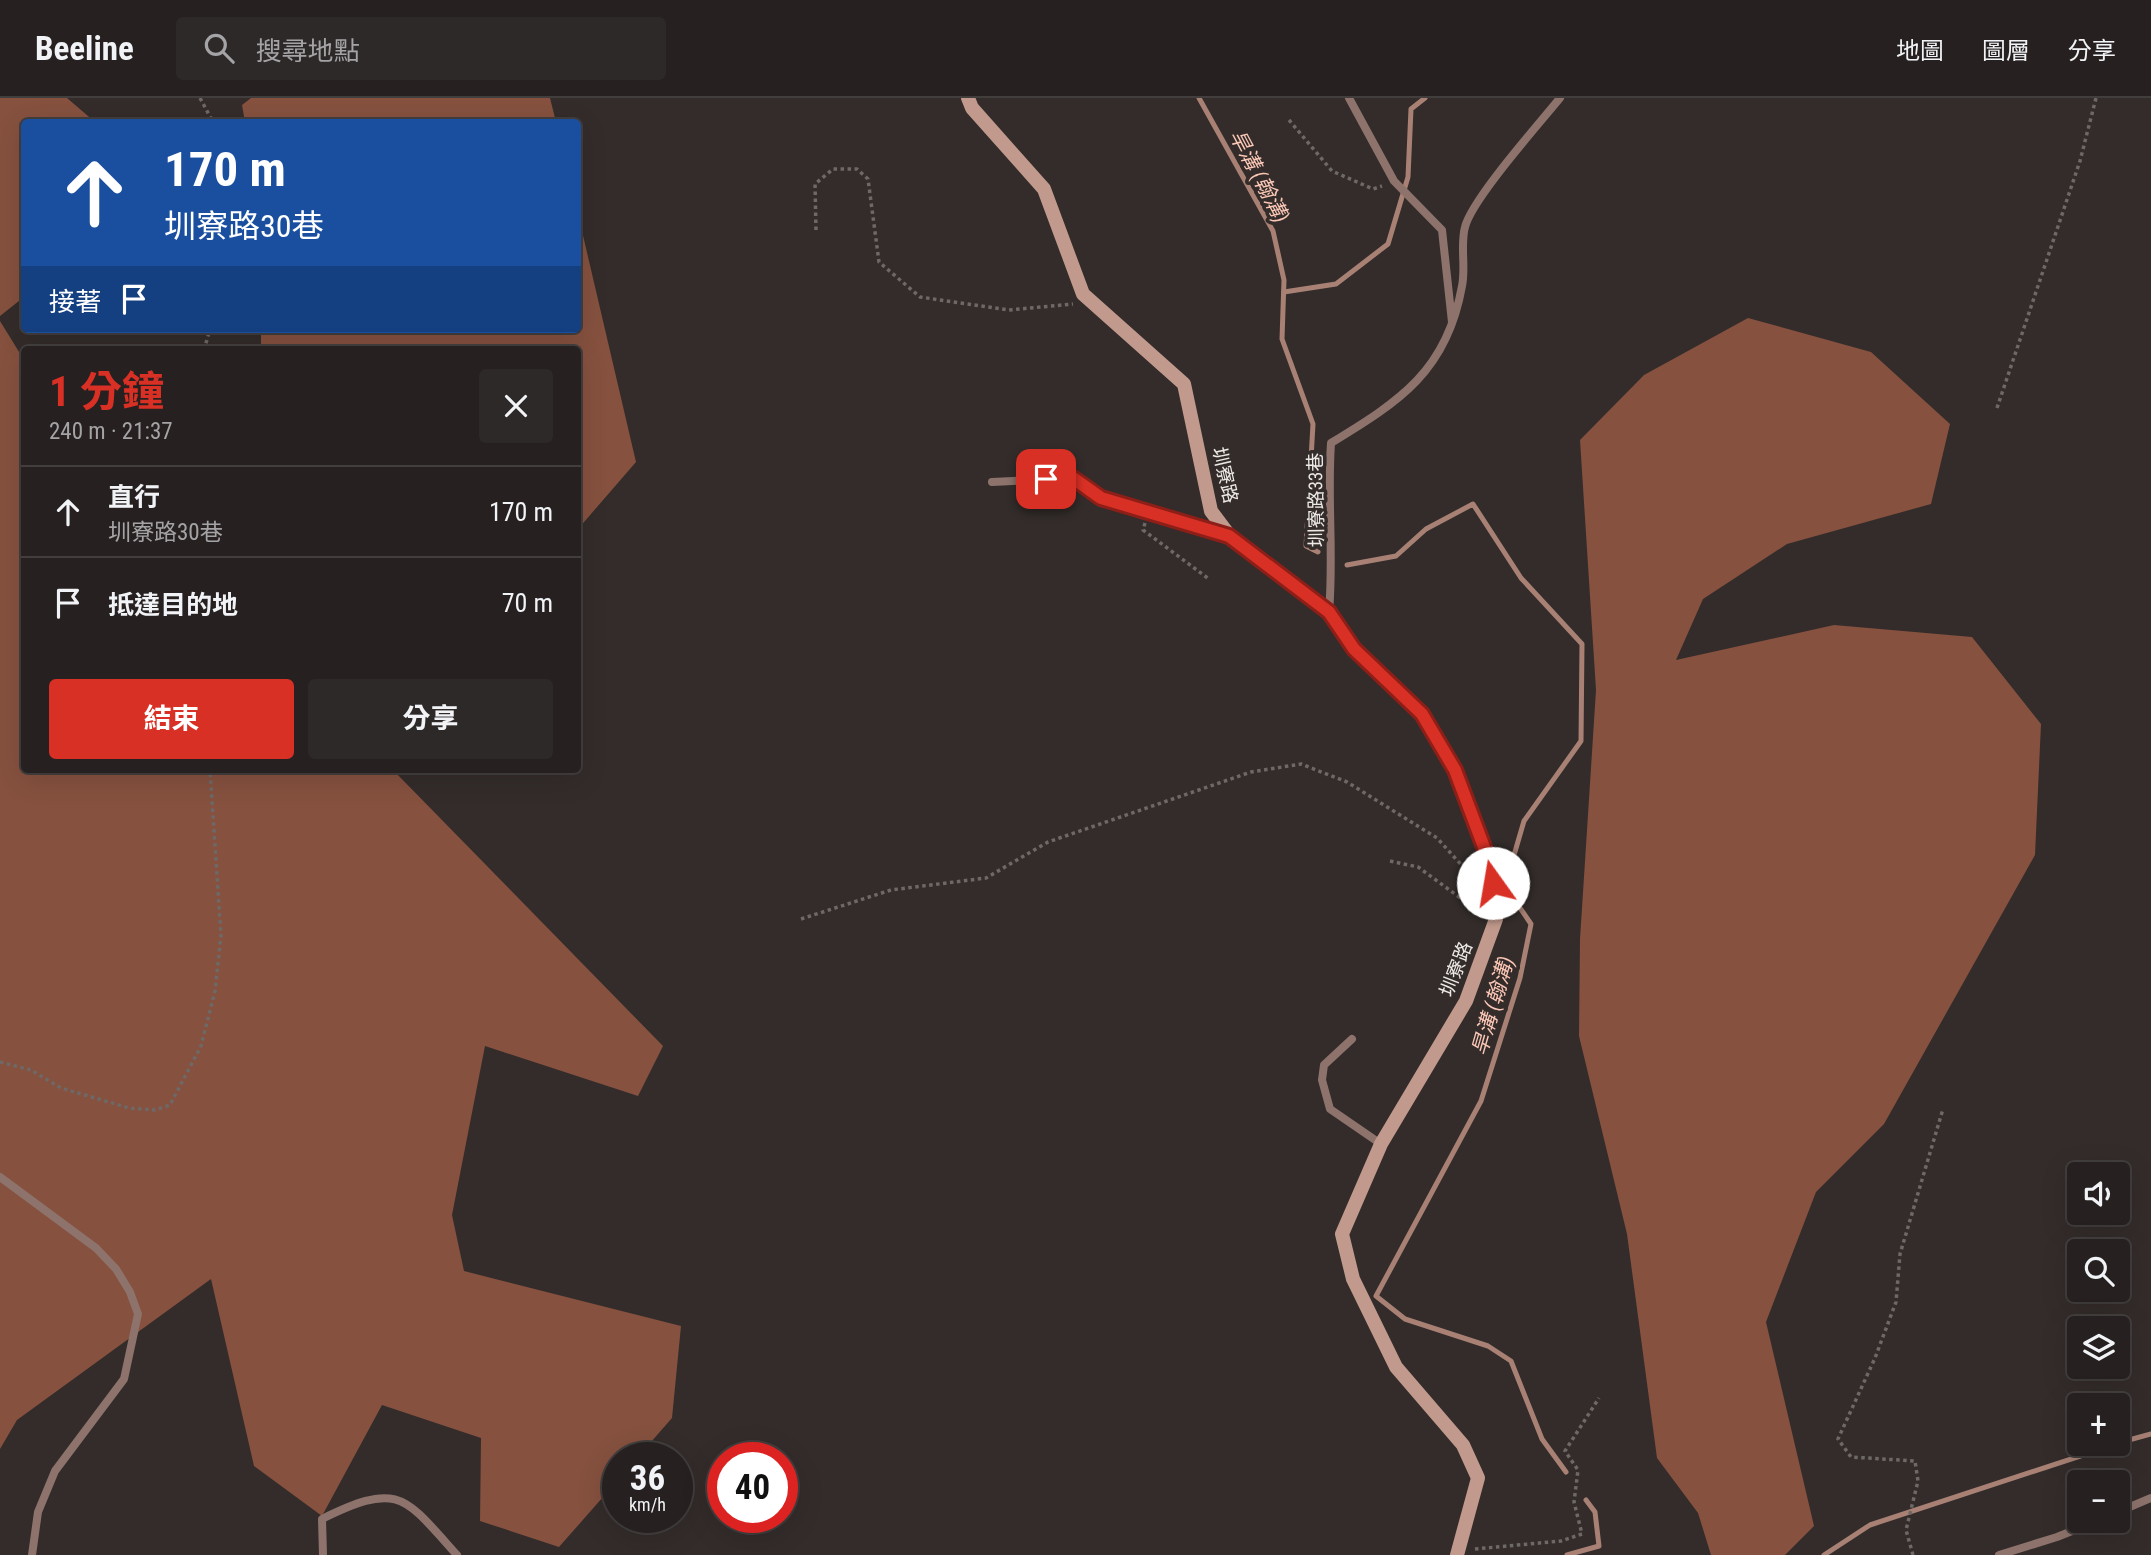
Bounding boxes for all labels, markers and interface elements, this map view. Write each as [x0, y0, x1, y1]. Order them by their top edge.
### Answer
search box [176, 17, 666, 80]
text: Beeline [35, 29, 134, 68]
icon: search [200, 29, 238, 67]
text: 搜尋地點 [256, 36, 360, 66]
text: 地圖 [1896, 37, 1944, 65]
text: 圖層 [1982, 37, 2030, 65]
text: 分享 [2068, 37, 2116, 65]
water label: 旱溝 (翰溝) [1225, 125, 1293, 227]
text: 170 m [164, 141, 286, 198]
icon: ahead [49, 147, 140, 238]
text: 圳寮路30巷 [164, 207, 324, 245]
icon: arrive [115, 280, 153, 318]
text: 接著 [49, 287, 101, 317]
text: 1 分鐘 [49, 367, 164, 416]
button: close [479, 369, 553, 443]
text: 240 m · 21:37 [49, 418, 173, 445]
street label: 圳寮路 [1207, 445, 1243, 505]
pin [1016, 449, 1076, 509]
street label: 圳寮路33巷 [1304, 452, 1328, 548]
icon: arrive [1027, 460, 1065, 498]
text: 直行 [108, 482, 160, 512]
icon: ahead [49, 493, 87, 531]
text: 170 m [489, 497, 553, 527]
text: 圳寮路30巷 [108, 519, 223, 546]
icon: arrive [49, 584, 87, 622]
text: 70 m [502, 588, 553, 618]
text: 抵達目的地 [108, 590, 238, 620]
button: 結束 [49, 679, 294, 759]
button: 分享 [308, 679, 553, 759]
position arrow [1456, 846, 1530, 920]
street label: 圳寮路 [1435, 938, 1477, 1000]
water label: 旱溝 (翰溝) [1467, 954, 1519, 1058]
map controls [2067, 1162, 2130, 1533]
button: sound [2067, 1162, 2130, 1225]
button: search [2067, 1239, 2130, 1302]
button: layers [2067, 1316, 2130, 1379]
button: + [2067, 1393, 2130, 1456]
speed limit sign: 40 [707, 1442, 798, 1533]
text: 36 [630, 1458, 665, 1499]
button: − [2067, 1470, 2130, 1533]
text: km/h [629, 1494, 666, 1515]

